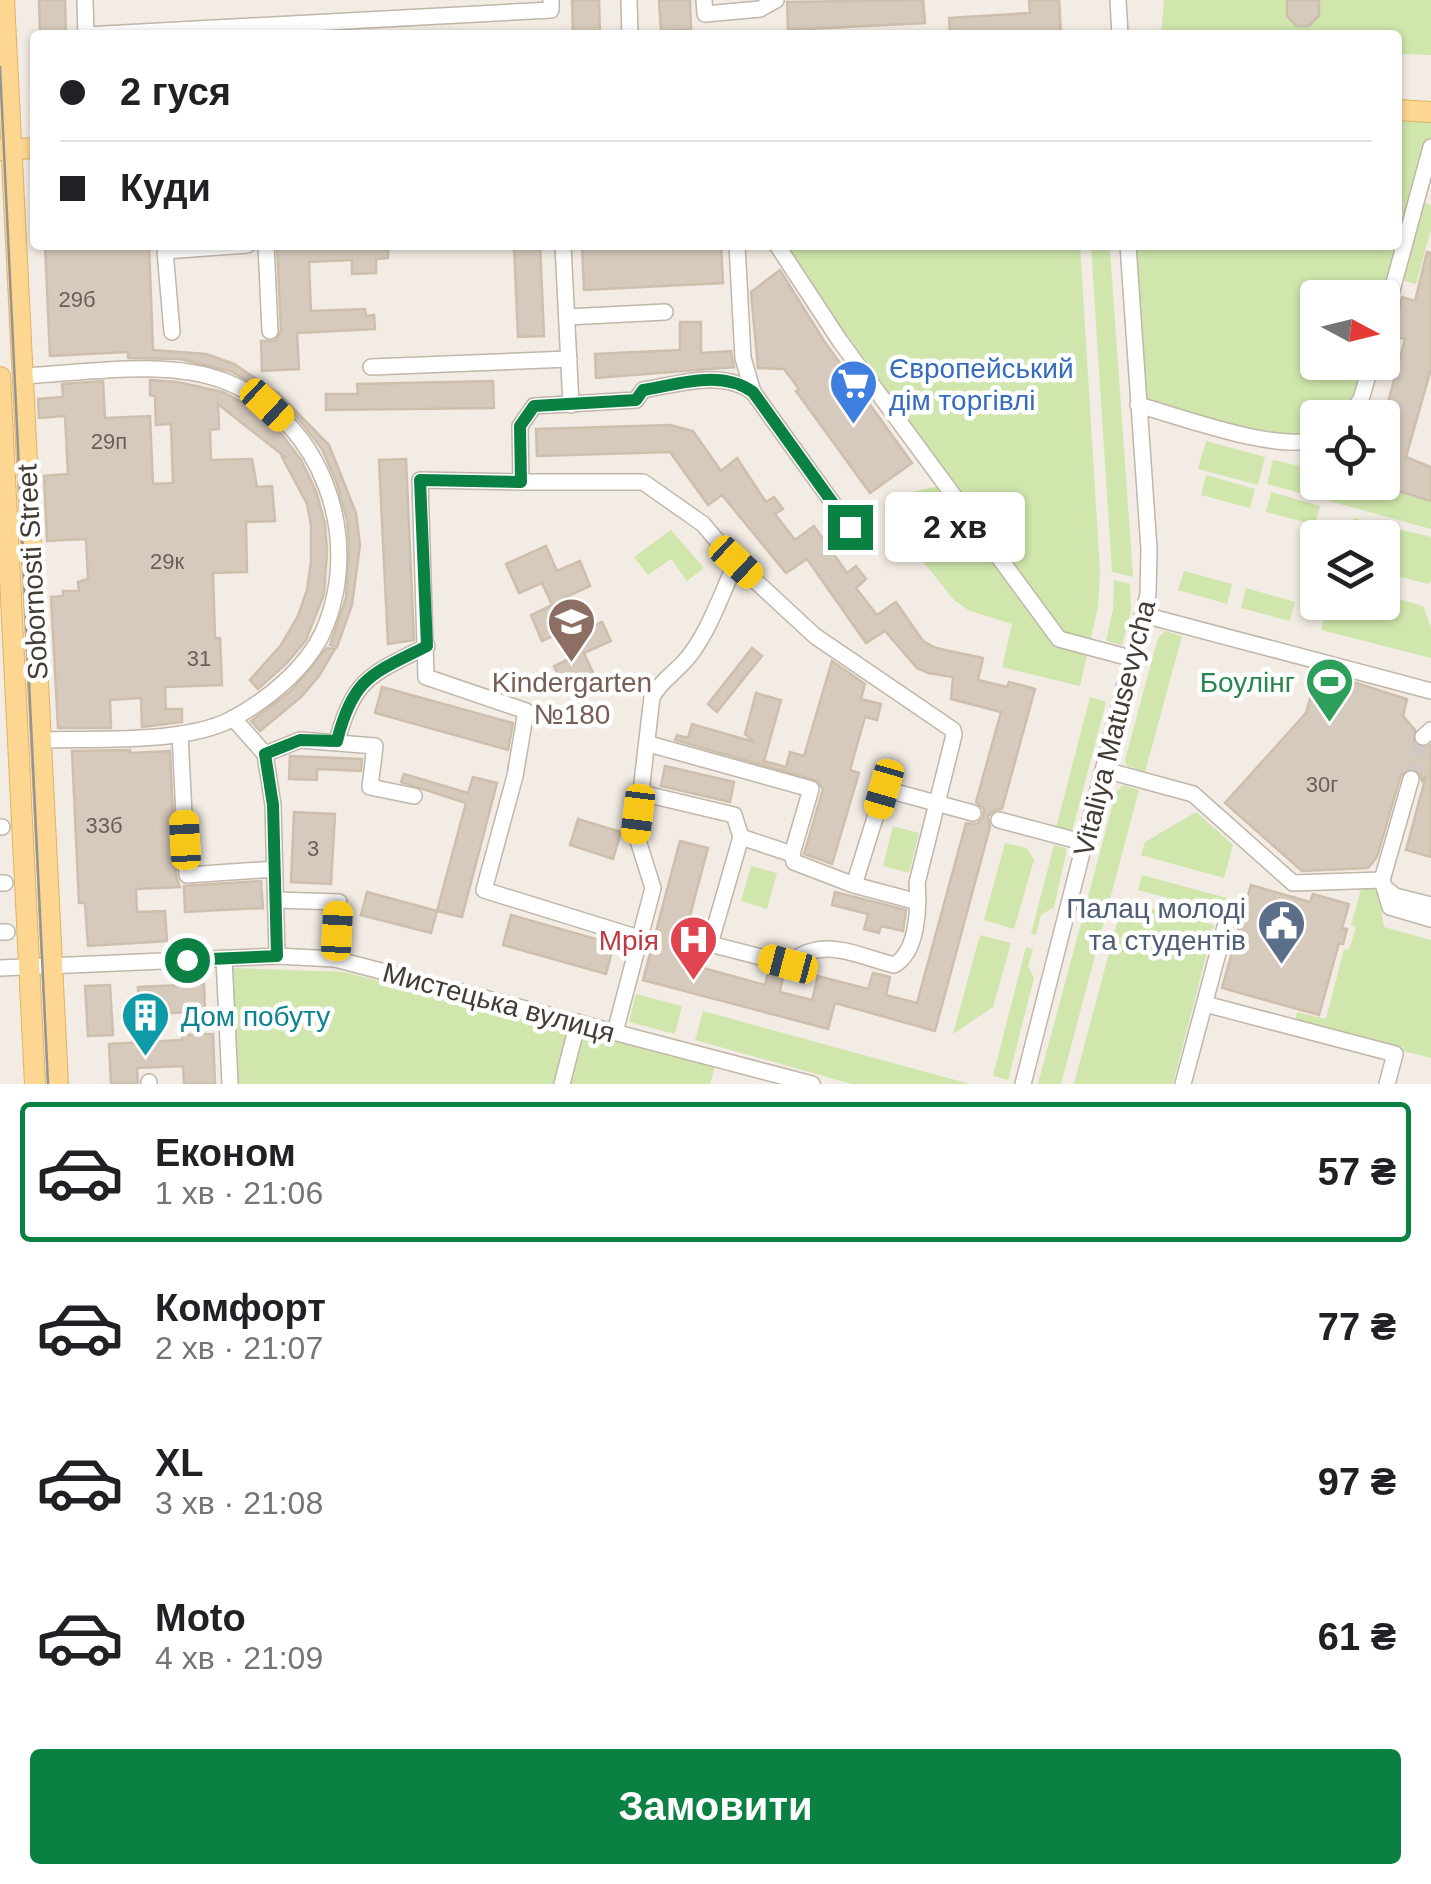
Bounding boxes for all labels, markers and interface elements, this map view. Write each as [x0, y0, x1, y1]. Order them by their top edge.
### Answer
text: 2 гуся [120, 71, 231, 113]
text: Куди [120, 167, 211, 209]
north arrow [1300, 280, 1400, 380]
map controls [1300, 280, 1400, 620]
house number: 29б [58, 287, 96, 312]
place label: Європейський дім торгівлі [889, 353, 1074, 416]
supermarket icon: Європейський дім торгівлі [828, 358, 880, 426]
car [235, 374, 299, 436]
button: locate [1300, 400, 1400, 500]
house number: 29п [91, 429, 127, 454]
street label: Sobornosti Street [11, 463, 54, 681]
callout: 2 хв [885, 492, 1025, 562]
route end [828, 505, 873, 550]
text: 2 хв [923, 509, 987, 545]
button: layers [1300, 520, 1400, 620]
car [704, 531, 768, 593]
house number: 29к [150, 549, 184, 574]
school or university icon: Kindergarten №180 [546, 596, 598, 664]
street label: Vitaliya Matusevycha [1068, 597, 1161, 859]
house number: 31 [187, 646, 211, 671]
sports icon: Боулінг [1304, 656, 1356, 724]
place label: Kindergarten №180 [492, 667, 652, 730]
place label: Боулінг [1200, 667, 1295, 698]
car [861, 756, 907, 822]
house number: 30г [1306, 772, 1338, 797]
car [619, 782, 657, 846]
car [168, 809, 202, 871]
house number: 33б [85, 813, 123, 838]
house number: 3 [307, 836, 319, 861]
place label: Палац молоді та студентів [1066, 893, 1246, 956]
public building icon: Палац молоді та студентів [1255, 898, 1307, 966]
car [320, 900, 354, 962]
hospital icon: Мрія [668, 914, 720, 982]
place label: Мрія [599, 925, 659, 956]
route start [165, 938, 210, 983]
car [755, 942, 821, 986]
street label: Мистецька вулиця [380, 957, 618, 1048]
building icon: Дом побуту [120, 990, 172, 1058]
place label: Дом побуту [181, 1001, 330, 1032]
icon: car [35, 1127, 125, 1217]
text: Економ [155, 1132, 296, 1174]
text: 57 ₴ [1318, 1151, 1396, 1193]
text: 1 хв · 21:06 [155, 1175, 323, 1211]
icon: car [35, 1282, 125, 1372]
text: Комфорт [155, 1287, 326, 1329]
text: 77 ₴ [1318, 1306, 1396, 1348]
text: 2 хв · 21:07 [155, 1330, 323, 1366]
icon: car [35, 1437, 125, 1527]
text: XL [155, 1442, 204, 1484]
text: 97 ₴ [1318, 1461, 1396, 1503]
text: 3 хв · 21:08 [155, 1485, 323, 1521]
icon: car [35, 1592, 125, 1682]
text: Moto [155, 1597, 246, 1639]
text: 61 ₴ [1318, 1616, 1396, 1658]
text: 4 хв · 21:09 [155, 1640, 323, 1676]
button: Замовити [30, 1749, 1401, 1864]

